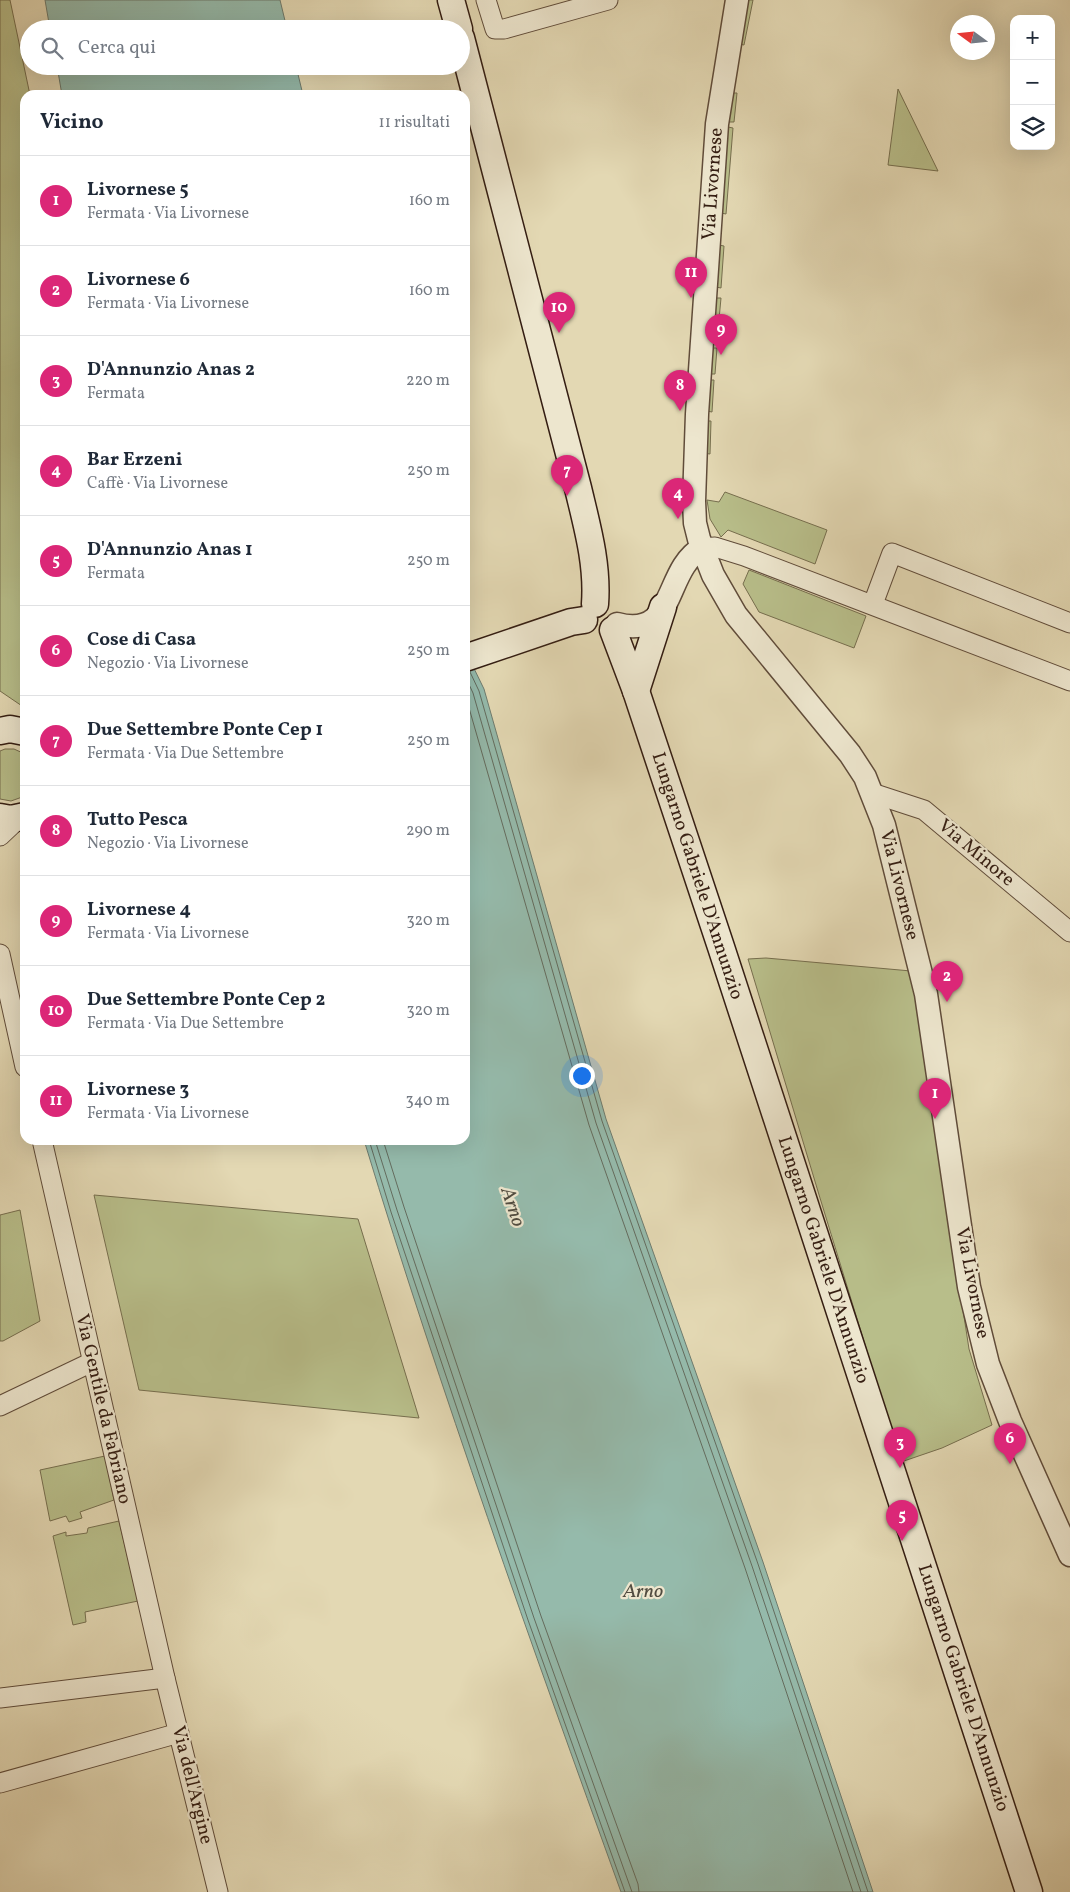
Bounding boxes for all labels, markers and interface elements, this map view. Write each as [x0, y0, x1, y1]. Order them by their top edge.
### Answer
north arrow [950, 15, 995, 60]
map controls [1010, 15, 1055, 150]
button: + [1010, 15, 1055, 60]
search box [20, 20, 470, 75]
icon: search [38, 34, 66, 62]
text: Cerca qui [78, 35, 156, 61]
button: − [1010, 60, 1055, 105]
button: layers [1010, 105, 1055, 150]
text: Vicino [40, 108, 104, 137]
text: 11 risultati [378, 112, 450, 134]
street label: Via Livornese [696, 127, 730, 241]
text: Livornese 5 [87, 177, 189, 203]
text: 1 [53, 190, 59, 212]
text: 160 m [409, 190, 450, 212]
text: Fermata · Via Livornese [87, 203, 249, 225]
pin: 11 [675, 257, 707, 298]
text: Livornese 6 [87, 267, 190, 293]
text: 2 [52, 280, 60, 302]
text: 160 m [409, 280, 450, 302]
pin: 10 [543, 292, 575, 333]
text: Fermata · Via Livornese [87, 293, 249, 315]
pin: 9 [705, 314, 737, 355]
text: D'Annunzio Anas 2 [87, 357, 255, 383]
text: 3 [52, 370, 60, 392]
text: 220 m [406, 370, 450, 392]
pin: 8 [664, 370, 696, 411]
text: Fermata [87, 383, 145, 405]
text: Bar Erzeni [87, 447, 182, 473]
pin: 7 [551, 455, 583, 496]
text: 4 [51, 460, 61, 482]
text: 250 m [407, 460, 450, 482]
text: Caffè · Via Livornese [87, 473, 228, 495]
pin: 4 [662, 478, 694, 519]
text: D'Annunzio Anas 1 [87, 537, 253, 563]
text: 5 [52, 550, 60, 572]
text: 250 m [407, 550, 450, 572]
text: Fermata [87, 563, 145, 585]
text: Cose di Casa [87, 627, 196, 653]
text: 6 [52, 640, 60, 662]
text: 250 m [407, 640, 450, 662]
text: Negozio · Via Livornese [87, 653, 249, 675]
text: Due Settembre Ponte Cep 1 [87, 717, 323, 743]
text: 7 [52, 730, 60, 752]
text: 250 m [407, 730, 450, 752]
text: Fermata · Via Due Settembre [87, 743, 284, 765]
street label: Lungarno Gabriele D'Annunzio [645, 749, 749, 1003]
text: Tutto Pesca [87, 807, 188, 833]
street label: Via Minore [932, 813, 1020, 893]
text: 8 [52, 820, 60, 842]
text: 290 m [406, 820, 450, 842]
street label: Via Livornese [873, 827, 925, 943]
text: Negozio · Via Livornese [87, 833, 249, 855]
text: Livornese 4 [87, 897, 191, 923]
text: 9 [52, 910, 60, 932]
text: 320 m [406, 910, 450, 932]
text: Fermata · Via Livornese [87, 923, 249, 945]
pin: 2 [931, 961, 963, 1002]
text: Due Settembre Ponte Cep 2 [87, 987, 325, 1013]
text: 10 [48, 1000, 64, 1022]
text: 320 m [406, 1000, 450, 1022]
text: Fermata · Via Due Settembre [87, 1013, 284, 1035]
your location [569, 1063, 595, 1089]
text: Livornese 3 [87, 1077, 189, 1103]
pin: 1 [919, 1078, 951, 1119]
text: 11 [50, 1090, 62, 1112]
text: 340 m [406, 1090, 450, 1112]
text: Fermata · Via Livornese [87, 1103, 249, 1125]
street label: Lungarno Gabriele D'Annunzio [771, 1133, 875, 1387]
water label: Arno [492, 1183, 532, 1230]
street label: Via Livornese [948, 1225, 996, 1341]
street label: Via Gentile da Fabriano [68, 1311, 138, 1507]
pin: 6 [994, 1423, 1026, 1464]
pin: 3 [884, 1427, 916, 1468]
pin: 5 [886, 1500, 918, 1541]
street label: Lungarno Gabriele D'Annunzio [911, 1561, 1015, 1815]
water label: Arno [622, 1578, 663, 1606]
street label: Via dell'Argine [165, 1723, 219, 1847]

